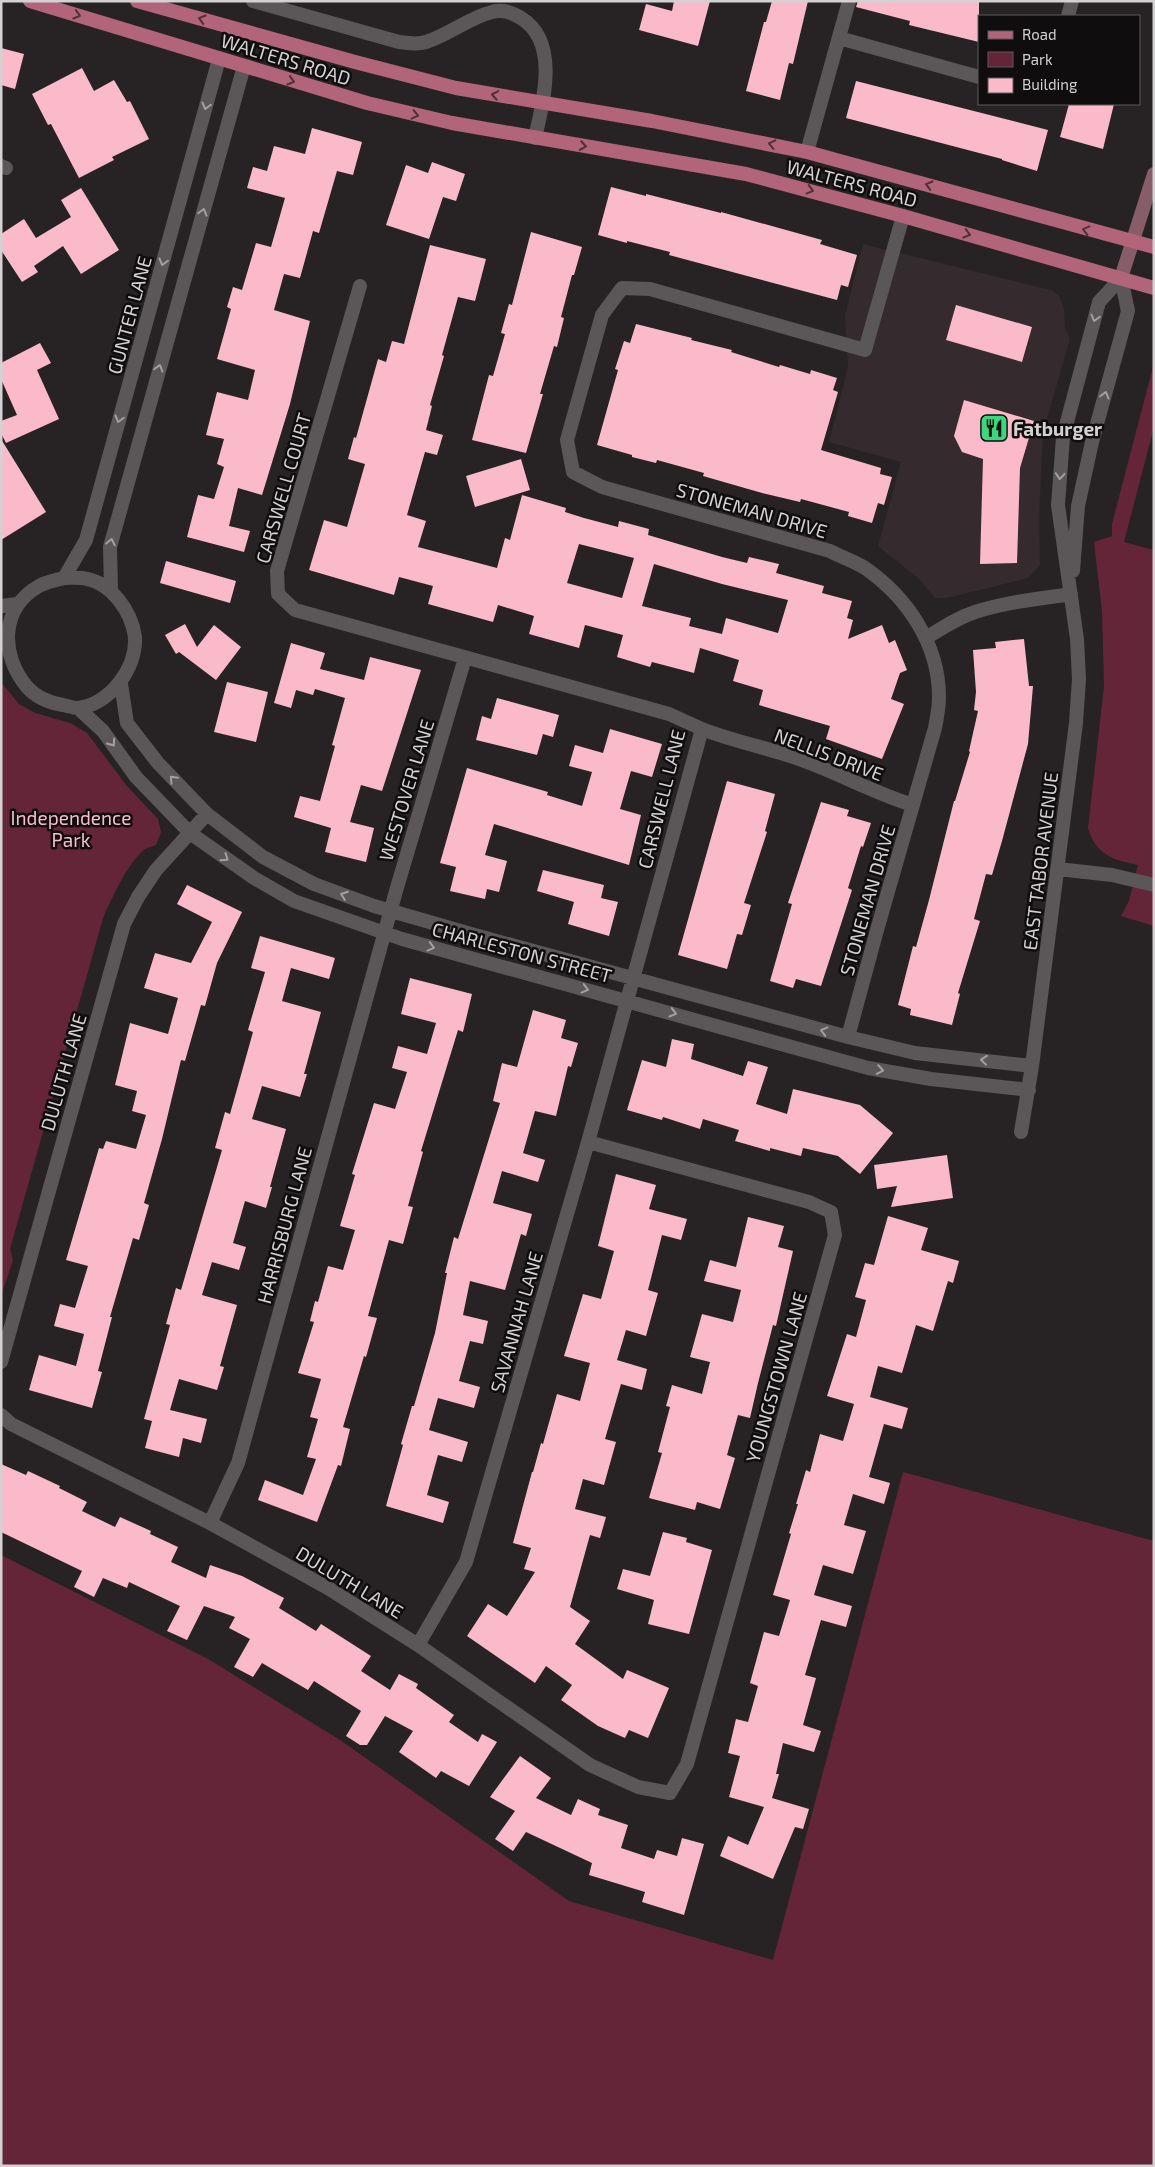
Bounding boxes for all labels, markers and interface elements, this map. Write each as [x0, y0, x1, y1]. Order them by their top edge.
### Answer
one-way arrow [72, 10, 81, 20]
one-way arrow [198, 15, 206, 25]
legend [978, 15, 1140, 105]
text: Road [1022, 25, 1057, 43]
street label: WALTERS ROAD [218, 28, 354, 90]
text: Park [1022, 50, 1053, 68]
one-way arrow [286, 75, 294, 85]
text: Building [1022, 75, 1078, 93]
one-way arrow [490, 91, 499, 101]
one-way arrow [201, 101, 212, 110]
one-way arrow [410, 109, 419, 120]
one-way arrow [768, 139, 777, 150]
one-way arrow [579, 140, 587, 151]
street label: WALTERS ROAD [784, 155, 920, 211]
one-way arrow [926, 181, 934, 191]
one-way arrow [805, 185, 814, 195]
one-way arrow [198, 208, 208, 217]
one-way arrow [1082, 225, 1090, 235]
one-way arrow [962, 229, 971, 239]
street label: GUNTER LANE [102, 253, 156, 377]
one-way arrow [158, 258, 168, 266]
one-way arrow [1090, 314, 1100, 322]
one-way arrow [154, 365, 164, 373]
one-way arrow [1099, 391, 1110, 400]
street label: CARSWELL COURT [251, 410, 315, 566]
restaurant icon: Fatburger [979, 413, 1009, 443]
one-way arrow [115, 414, 125, 422]
place label: Fatburger [1013, 417, 1102, 440]
one-way arrow [1055, 473, 1066, 481]
street label: STONEMAN DRIVE [674, 477, 830, 543]
one-way arrow [106, 537, 116, 546]
street label: WESTOVER LANE [374, 717, 438, 863]
street label: NELLIS DRIVE [771, 723, 887, 785]
street label: CARSWELL LANE [633, 727, 689, 871]
one-way arrow [106, 737, 115, 747]
street label: EAST TABOR AVENUE [1018, 771, 1062, 951]
one-way arrow [170, 775, 179, 784]
park label: Independence Park [11, 806, 131, 851]
street label: STONEMAN DRIVE [834, 822, 900, 978]
one-way arrow [219, 852, 229, 861]
one-way arrow [340, 891, 349, 901]
street label: CHARLESTON STREET [430, 917, 614, 987]
one-way arrow [426, 941, 434, 951]
one-way arrow [581, 983, 590, 994]
one-way arrow [668, 1007, 677, 1018]
street label: DULUTH LANE [35, 1011, 91, 1133]
one-way arrow [821, 1026, 829, 1036]
one-way arrow [979, 1055, 987, 1066]
one-way arrow [876, 1064, 884, 1074]
street label: HARRISBURG LANE [252, 1144, 316, 1306]
street label: SAVANNAH LANE [485, 1249, 547, 1395]
street label: YOUNGSTOWN LANE [741, 1289, 811, 1465]
street label: DULUTH LANE [292, 1541, 408, 1623]

